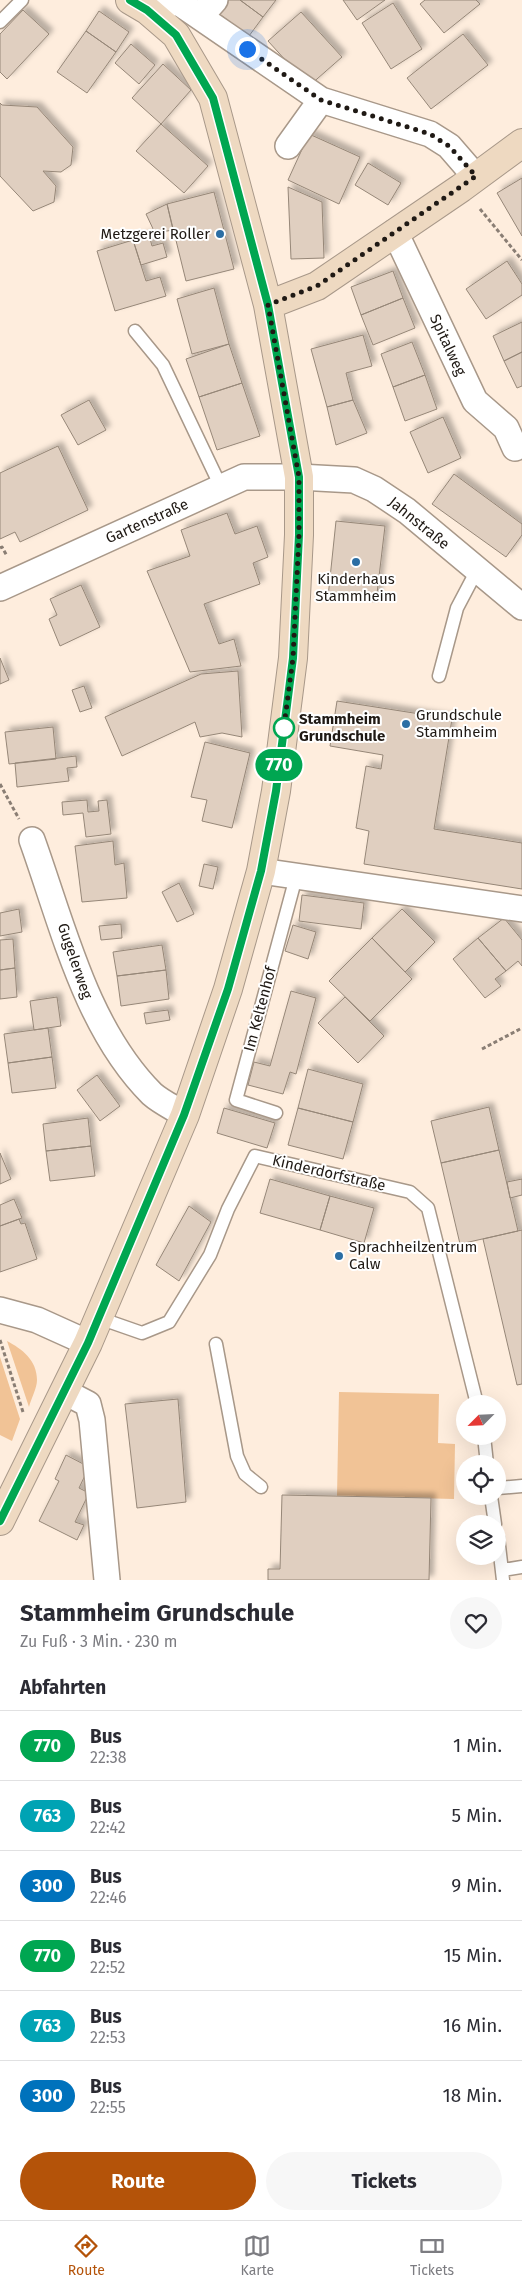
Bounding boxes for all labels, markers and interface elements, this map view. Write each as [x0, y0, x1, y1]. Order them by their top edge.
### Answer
your location [235, 37, 260, 62]
place label: Metzgerei Roller [101, 225, 210, 243]
marker: Metzgerei Roller [214, 228, 226, 240]
street label: Spitalweg [426, 311, 470, 379]
street label: Jahnstraße [385, 493, 453, 553]
street label: Gartenstraße [103, 495, 191, 547]
marker: Kinderhaus Stammheim [350, 556, 362, 568]
place label: Kinderhaus Stammheim [315, 570, 397, 605]
place label: Grundschule Stammheim [416, 706, 502, 741]
place label: Stammheim Grundschule [299, 710, 385, 745]
marker: Stammheim Grundschule [273, 717, 295, 739]
marker: Grundschule Stammheim [400, 718, 412, 730]
line badge: 770 [250, 749, 308, 781]
text: 770 [265, 754, 293, 776]
street label: Gugelerweg [54, 921, 96, 1001]
street label: Im Keltenhof [240, 964, 280, 1053]
street label: Kinderdorfstraße [271, 1151, 387, 1195]
place label: Sprachheilzentrum Calw [349, 1238, 477, 1273]
marker: Sprachheilzentrum Calw [333, 1250, 345, 1262]
north arrow [456, 1395, 506, 1445]
map controls [456, 1395, 506, 1565]
button: locate [456, 1455, 506, 1505]
button: layers [456, 1515, 506, 1565]
button: heart [450, 1597, 502, 1649]
text: Stammheim Grundschule [20, 1599, 294, 1627]
text: Zu Fuß · 3 Min. · 230 m [20, 1632, 177, 1651]
text: Abfahrten [20, 1676, 106, 1699]
text: Bus [90, 1725, 122, 1748]
text: 1 Min. [453, 1734, 502, 1757]
text: 770 [34, 1735, 61, 1757]
text: 22:38 [90, 1748, 127, 1767]
text: Bus [90, 1795, 122, 1818]
text: 5 Min. [452, 1804, 502, 1827]
text: 763 [34, 1805, 61, 1827]
text: 22:42 [90, 1818, 126, 1837]
text: Bus [90, 1865, 122, 1888]
text: 9 Min. [451, 1874, 502, 1897]
text: 300 [32, 1875, 63, 1897]
text: 22:46 [90, 1888, 127, 1907]
text: Bus [90, 1935, 122, 1958]
text: 15 Min. [443, 1944, 502, 1967]
text: 770 [34, 1945, 61, 1967]
text: 22:52 [90, 1958, 126, 1977]
text: Bus [90, 2005, 122, 2028]
text: 16 Min. [443, 2014, 502, 2037]
text: 763 [34, 2015, 61, 2037]
text: 22:53 [90, 2028, 126, 2047]
text: Bus [90, 2075, 122, 2098]
text: 18 Min. [442, 2084, 502, 2107]
text: 300 [32, 2085, 63, 2107]
text: 22:55 [90, 2098, 126, 2117]
button: Route [20, 2152, 256, 2210]
button: Tickets [266, 2152, 502, 2210]
tab: Route [68, 2232, 105, 2279]
tab: Karte [241, 2232, 274, 2279]
tab: Tickets [410, 2232, 454, 2279]

